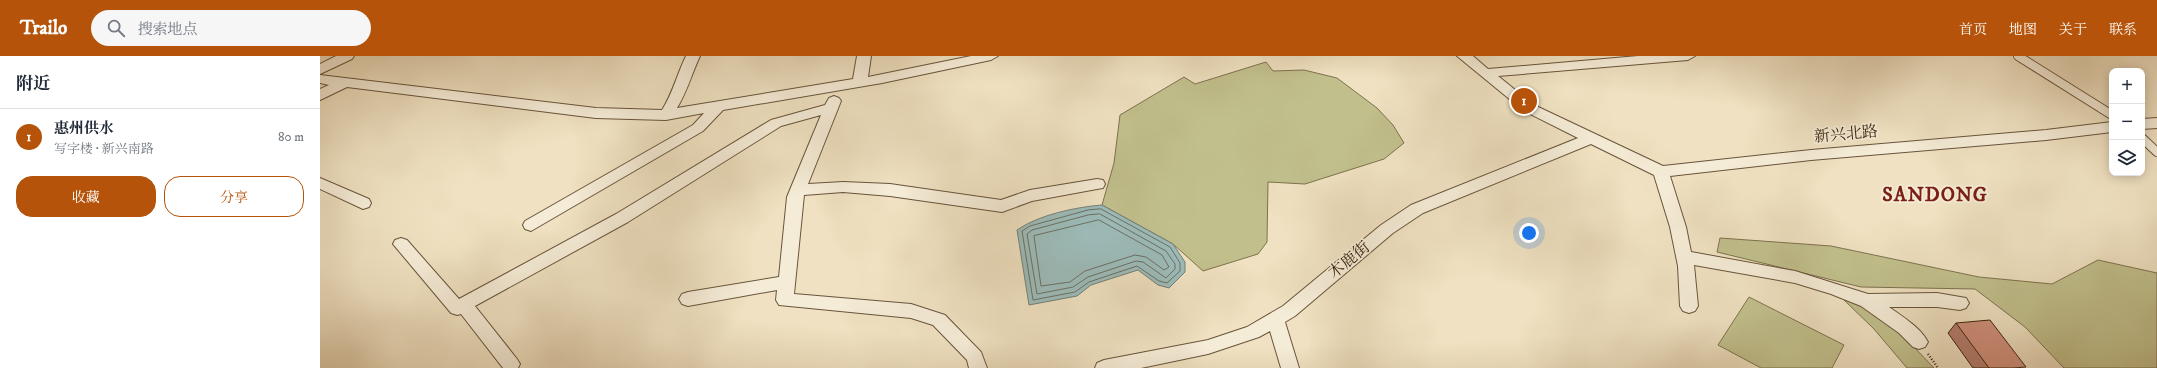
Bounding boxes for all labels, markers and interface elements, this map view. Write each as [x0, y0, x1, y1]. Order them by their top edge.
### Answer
search box [91, 10, 371, 46]
text: Trailo [20, 17, 67, 40]
icon: search [105, 17, 127, 39]
text: 搜索地点 [137, 20, 197, 39]
text: 首页 [1959, 21, 1987, 39]
text: 地图 [2009, 21, 2037, 39]
text: 关于 [2059, 21, 2087, 39]
text: 联系 [2109, 21, 2137, 39]
map controls [2109, 68, 2145, 176]
button: + [2109, 68, 2145, 104]
text: 附近 [16, 73, 50, 95]
pin: 1 [1511, 86, 1537, 116]
button: − [2109, 104, 2145, 140]
text: 惠州供水 [54, 119, 114, 138]
street label: 新兴北路 [1813, 121, 1879, 147]
text: 1 [27, 129, 31, 145]
text: 80 m [278, 129, 304, 145]
button: layers [2109, 140, 2145, 176]
text: 写字楼 · 新兴南路 [54, 141, 154, 157]
button: 收藏 [16, 176, 156, 217]
button: 分享 [164, 176, 304, 217]
district label: SANDONG [1882, 183, 1988, 208]
your location [1519, 223, 1539, 243]
street label: 木鹿街 [1324, 237, 1374, 283]

